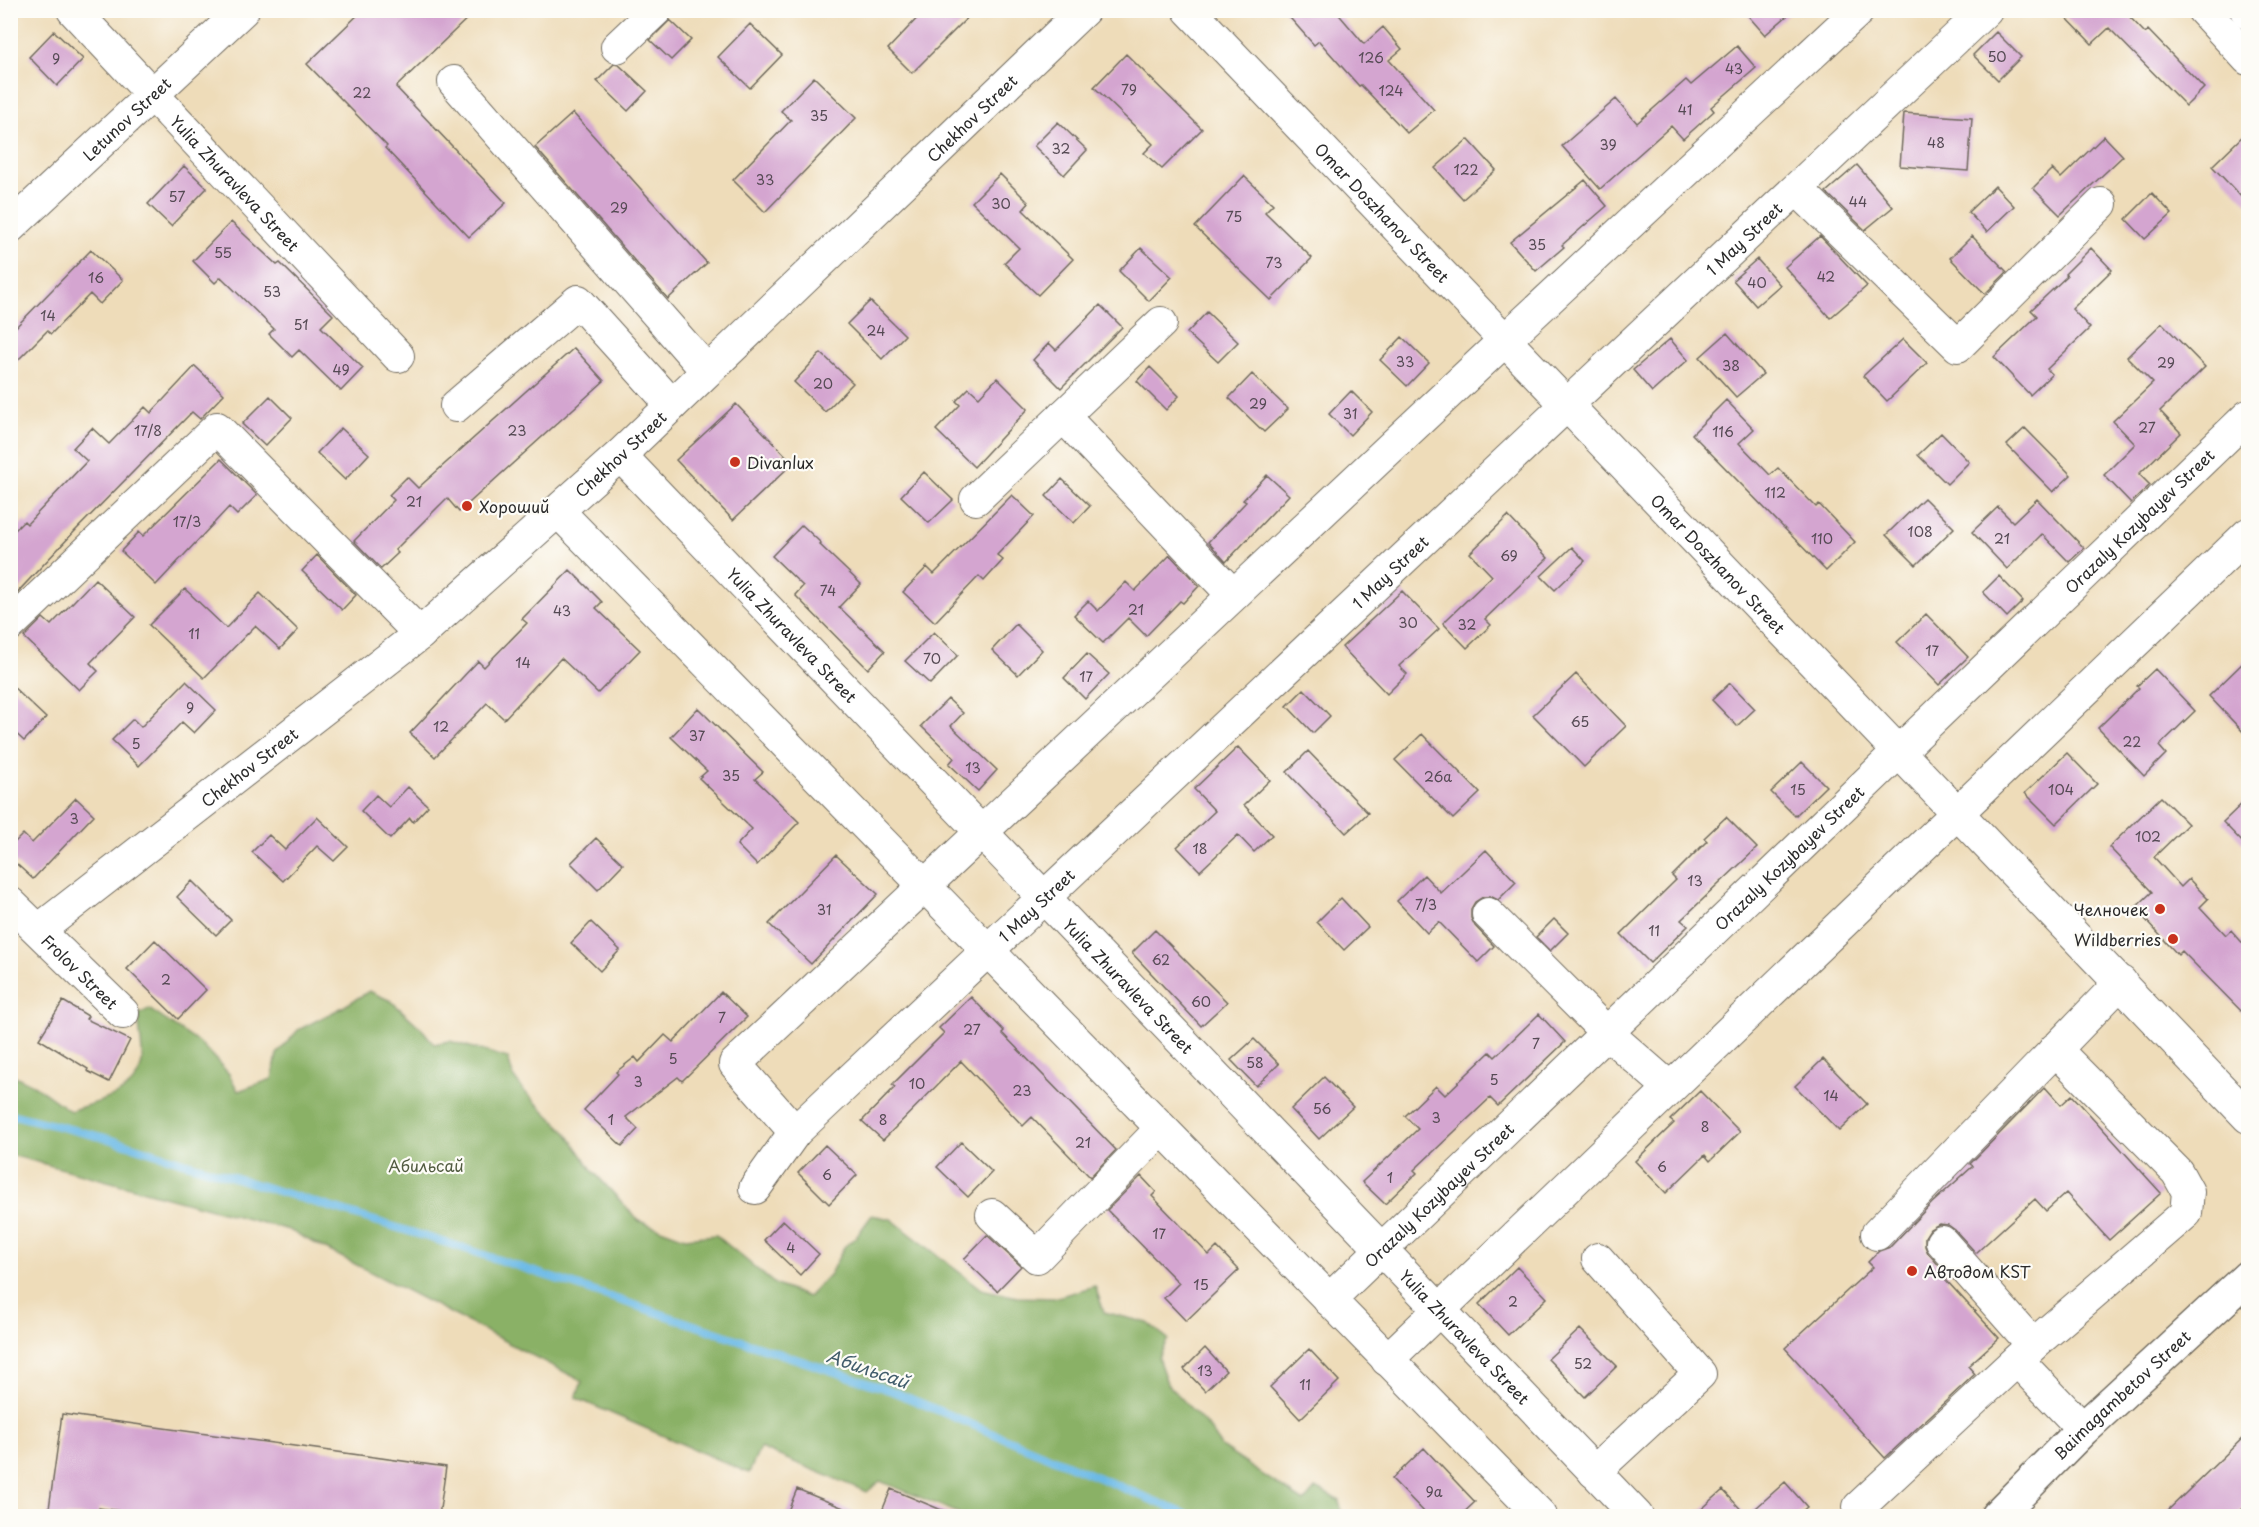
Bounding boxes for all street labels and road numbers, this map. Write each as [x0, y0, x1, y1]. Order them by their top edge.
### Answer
street label: Chekhov Street [921, 68, 1023, 167]
street label: Letunov Street [77, 71, 176, 166]
street label: Yulia Zhuravleva Street [165, 109, 306, 257]
street label: Omar Doszhanov Street [1310, 137, 1456, 288]
street label: 1 May Street [1700, 196, 1788, 281]
street label: Chekhov Street [569, 405, 672, 502]
street label: Orazaly Kozybayev Street [2059, 443, 2220, 599]
street label: Omar Doszhanov Street [1646, 488, 1792, 639]
street label: 1 May Street [1346, 529, 1434, 614]
street label: Yulia Zhuravleva Street [722, 562, 863, 708]
street label: Chekhov Street [195, 721, 303, 812]
street label: Orazaly Kozybayev Street [1709, 780, 1869, 936]
street label: 1 May Street [992, 862, 1080, 947]
street label: Yulia Zhuravleva Street [1058, 913, 1200, 1059]
street label: Frolov Street [36, 928, 124, 1015]
street label: Orazaly Kozybayev Street [1358, 1116, 1519, 1273]
street label: Yulia Zhuravleva Street [1394, 1264, 1536, 1410]
street label: Baimagambetov Street [2047, 1324, 2196, 1465]

